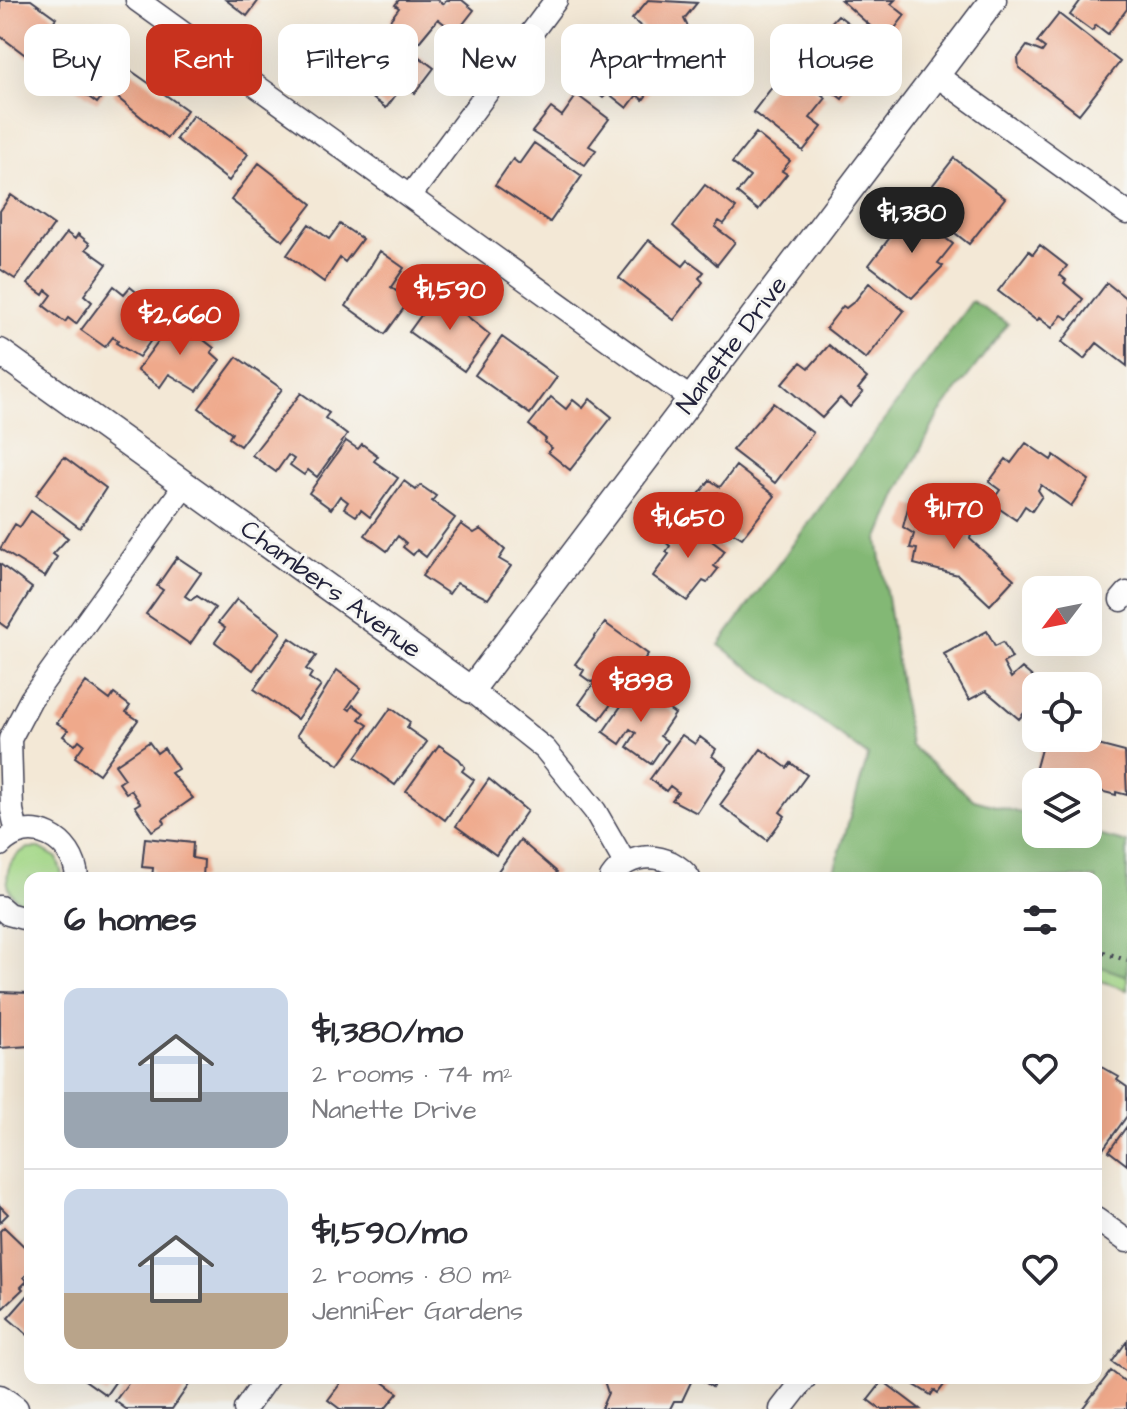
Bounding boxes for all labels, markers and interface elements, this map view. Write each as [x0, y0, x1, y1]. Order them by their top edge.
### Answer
chip: Buy [24, 24, 130, 96]
chip: Rent [146, 24, 262, 96]
chip: Filters [278, 24, 418, 96]
chip: New [434, 24, 545, 96]
chip: Apartment [561, 24, 754, 96]
chip: House [770, 24, 902, 96]
pin: $1,380 [847, 187, 977, 255]
text: $1,380 [878, 195, 946, 231]
pin: $1,590 [385, 264, 515, 332]
street label: Nanette Drive [668, 268, 796, 422]
text: $1,590 [414, 272, 486, 308]
pin: $2,660 [115, 289, 245, 357]
text: $2,660 [139, 297, 221, 333]
pin: $1,170 [889, 483, 1019, 551]
text: $1,170 [925, 491, 983, 527]
pin: $1,650 [623, 492, 753, 560]
text: $1,650 [651, 500, 725, 536]
street label: Chambers Avenue [233, 511, 429, 667]
north arrow [1022, 576, 1102, 656]
map controls [1022, 576, 1102, 848]
pin: $898 [594, 656, 688, 724]
text: $898 [610, 664, 673, 700]
button: locate [1022, 672, 1102, 752]
button: layers [1022, 768, 1102, 848]
text: 6 homes [64, 896, 197, 944]
icon: filters [1018, 898, 1062, 942]
text: $1,380/mo [312, 1008, 463, 1056]
icon: home [128, 1020, 224, 1116]
icon: heart [1018, 1046, 1062, 1090]
text: 2 rooms · 74 m² [312, 1056, 513, 1092]
text: Nanette Drive [312, 1092, 477, 1128]
text: $1,590/mo [312, 1209, 467, 1257]
icon: home [128, 1221, 224, 1317]
icon: heart [1018, 1247, 1062, 1291]
text: 2 rooms · 80 m² [312, 1257, 512, 1293]
text: Jennifer Gardens [312, 1293, 523, 1329]

